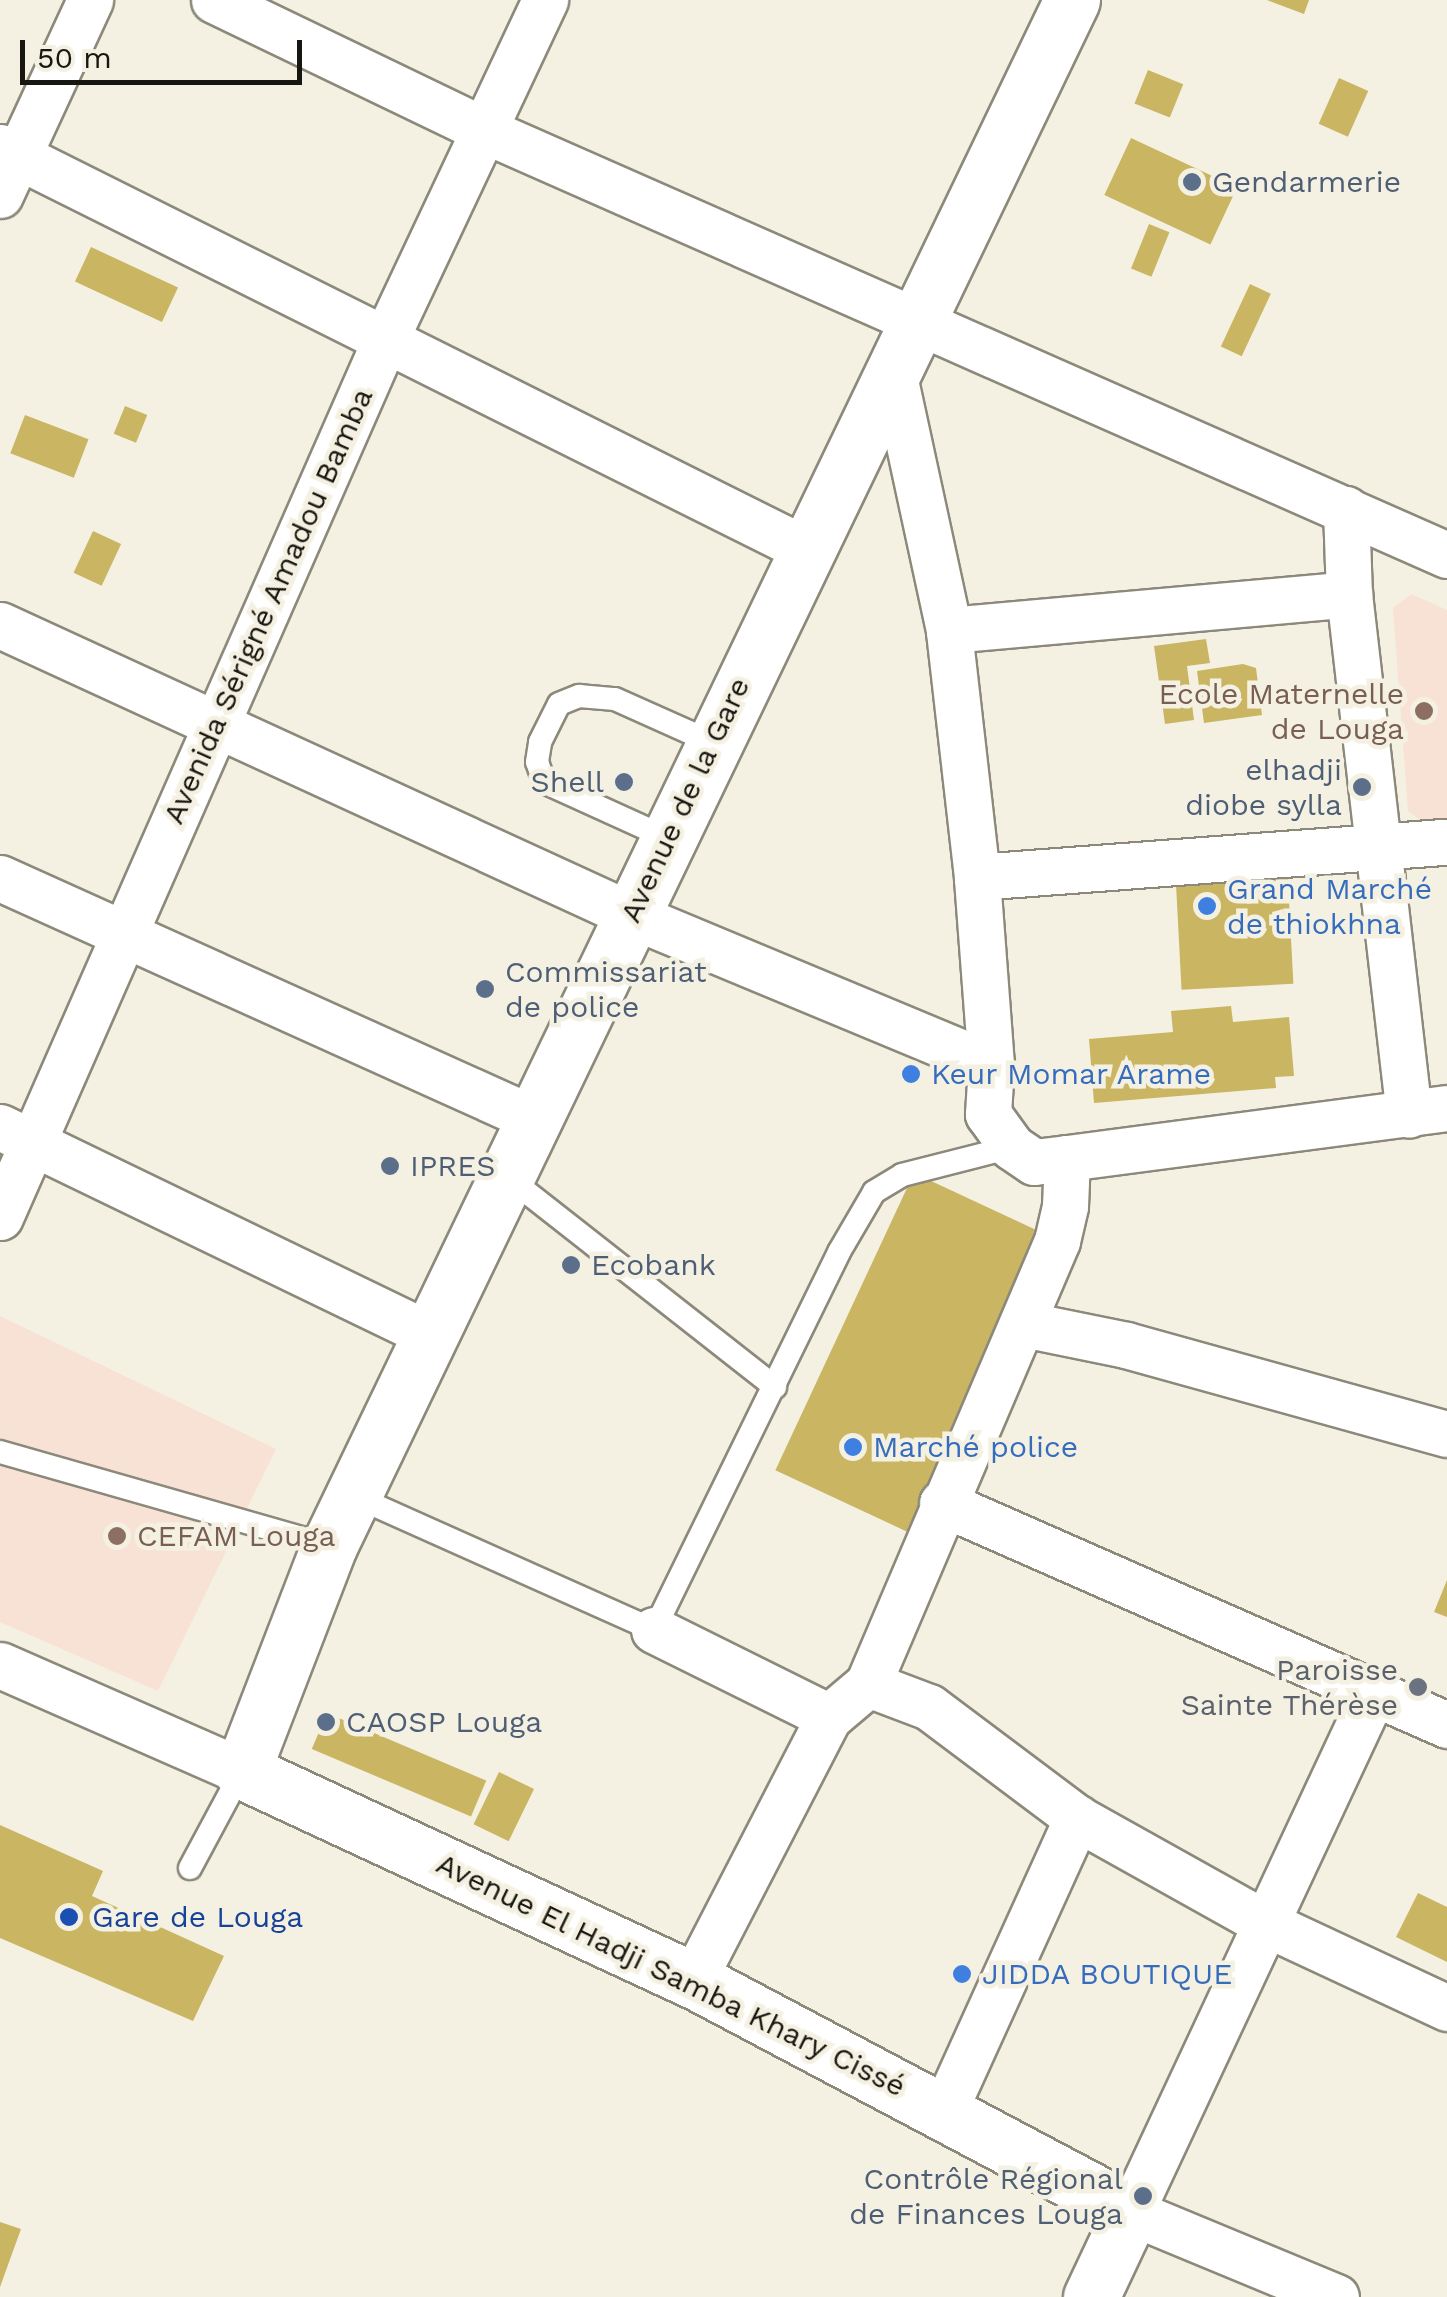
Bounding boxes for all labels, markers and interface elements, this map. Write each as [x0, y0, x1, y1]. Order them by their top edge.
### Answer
scale bar [25, 20, 308, 82]
text: 50 m [37, 40, 112, 75]
place label: Gendarmerie [1212, 164, 1401, 200]
marker: Gendarmerie [1181, 171, 1203, 193]
street label: Avenida Sérigné Amadou Bamba [155, 382, 381, 830]
street label: Avenue de la Gare [612, 671, 758, 929]
place label: Ecole Maternelle de Louga [1158, 676, 1404, 746]
marker: Ecole Maternelle de Louga [1413, 700, 1435, 722]
place label: elhadji diobe sylla [1185, 752, 1342, 822]
place label: Shell [531, 764, 604, 800]
marker: Shell [613, 771, 635, 793]
marker: elhadji diobe sylla [1351, 776, 1373, 798]
place label: Grand Marché de thiokhna [1227, 871, 1432, 942]
marker: Grand Marché de thiokhna [1196, 895, 1218, 917]
place label: Commissariat de police [505, 954, 707, 1024]
marker: Commissariat de police [474, 978, 496, 1000]
place label: Keur Momar Arame [931, 1056, 1214, 1092]
marker: Keur Momar Arame [900, 1063, 922, 1085]
place label: IPRES [410, 1148, 495, 1184]
marker: IPRES [379, 1155, 401, 1177]
place label: Ecobank [591, 1247, 716, 1283]
marker: Ecobank [560, 1254, 582, 1276]
place label: Marché police [873, 1429, 1078, 1465]
marker: Marché police [842, 1436, 864, 1458]
place label: CEFAM Louga [137, 1518, 336, 1554]
marker: CEFAM Louga [106, 1525, 128, 1547]
place label: Paroisse Sainte Thérèse [1180, 1652, 1398, 1722]
marker: Paroisse Sainte Thérèse [1407, 1676, 1429, 1698]
place label: CAOSP Louga [346, 1704, 543, 1740]
marker: CAOSP Louga [315, 1711, 337, 1733]
street label: Avenue El Hadji Samba Khary Cissé [429, 1845, 913, 2105]
place label: Gare de Louga [92, 1899, 303, 1935]
marker: Gare de Louga [56, 1904, 82, 1930]
place label: JIDDA BOUTIQUE [982, 1956, 1234, 1992]
marker: JIDDA BOUTIQUE [951, 1963, 973, 1985]
place label: Contrôle Régional de Finances Louga [849, 2161, 1123, 2232]
marker: Contrôle Régional de Finances Louga [1132, 2185, 1154, 2207]

